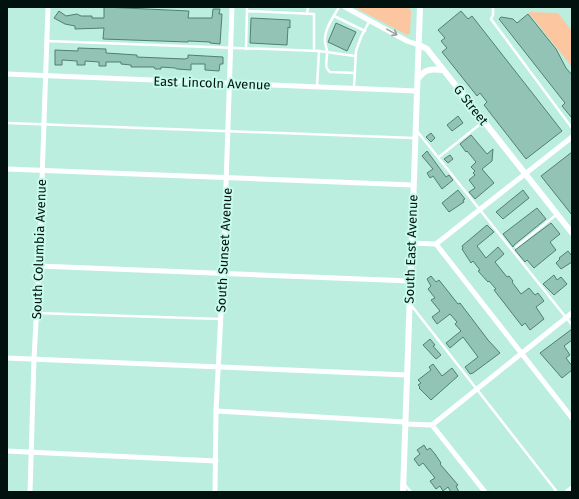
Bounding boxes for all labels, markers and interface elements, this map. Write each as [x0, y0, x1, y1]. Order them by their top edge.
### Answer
one-way arrow [385, 29, 397, 36]
street label: East Lincoln Avenue [153, 73, 271, 93]
street label: G Street [451, 82, 492, 128]
street label: South Columbia Avenue [29, 179, 49, 319]
street label: South Sunset Avenue [213, 187, 235, 313]
street label: South East Avenue [402, 194, 420, 304]

